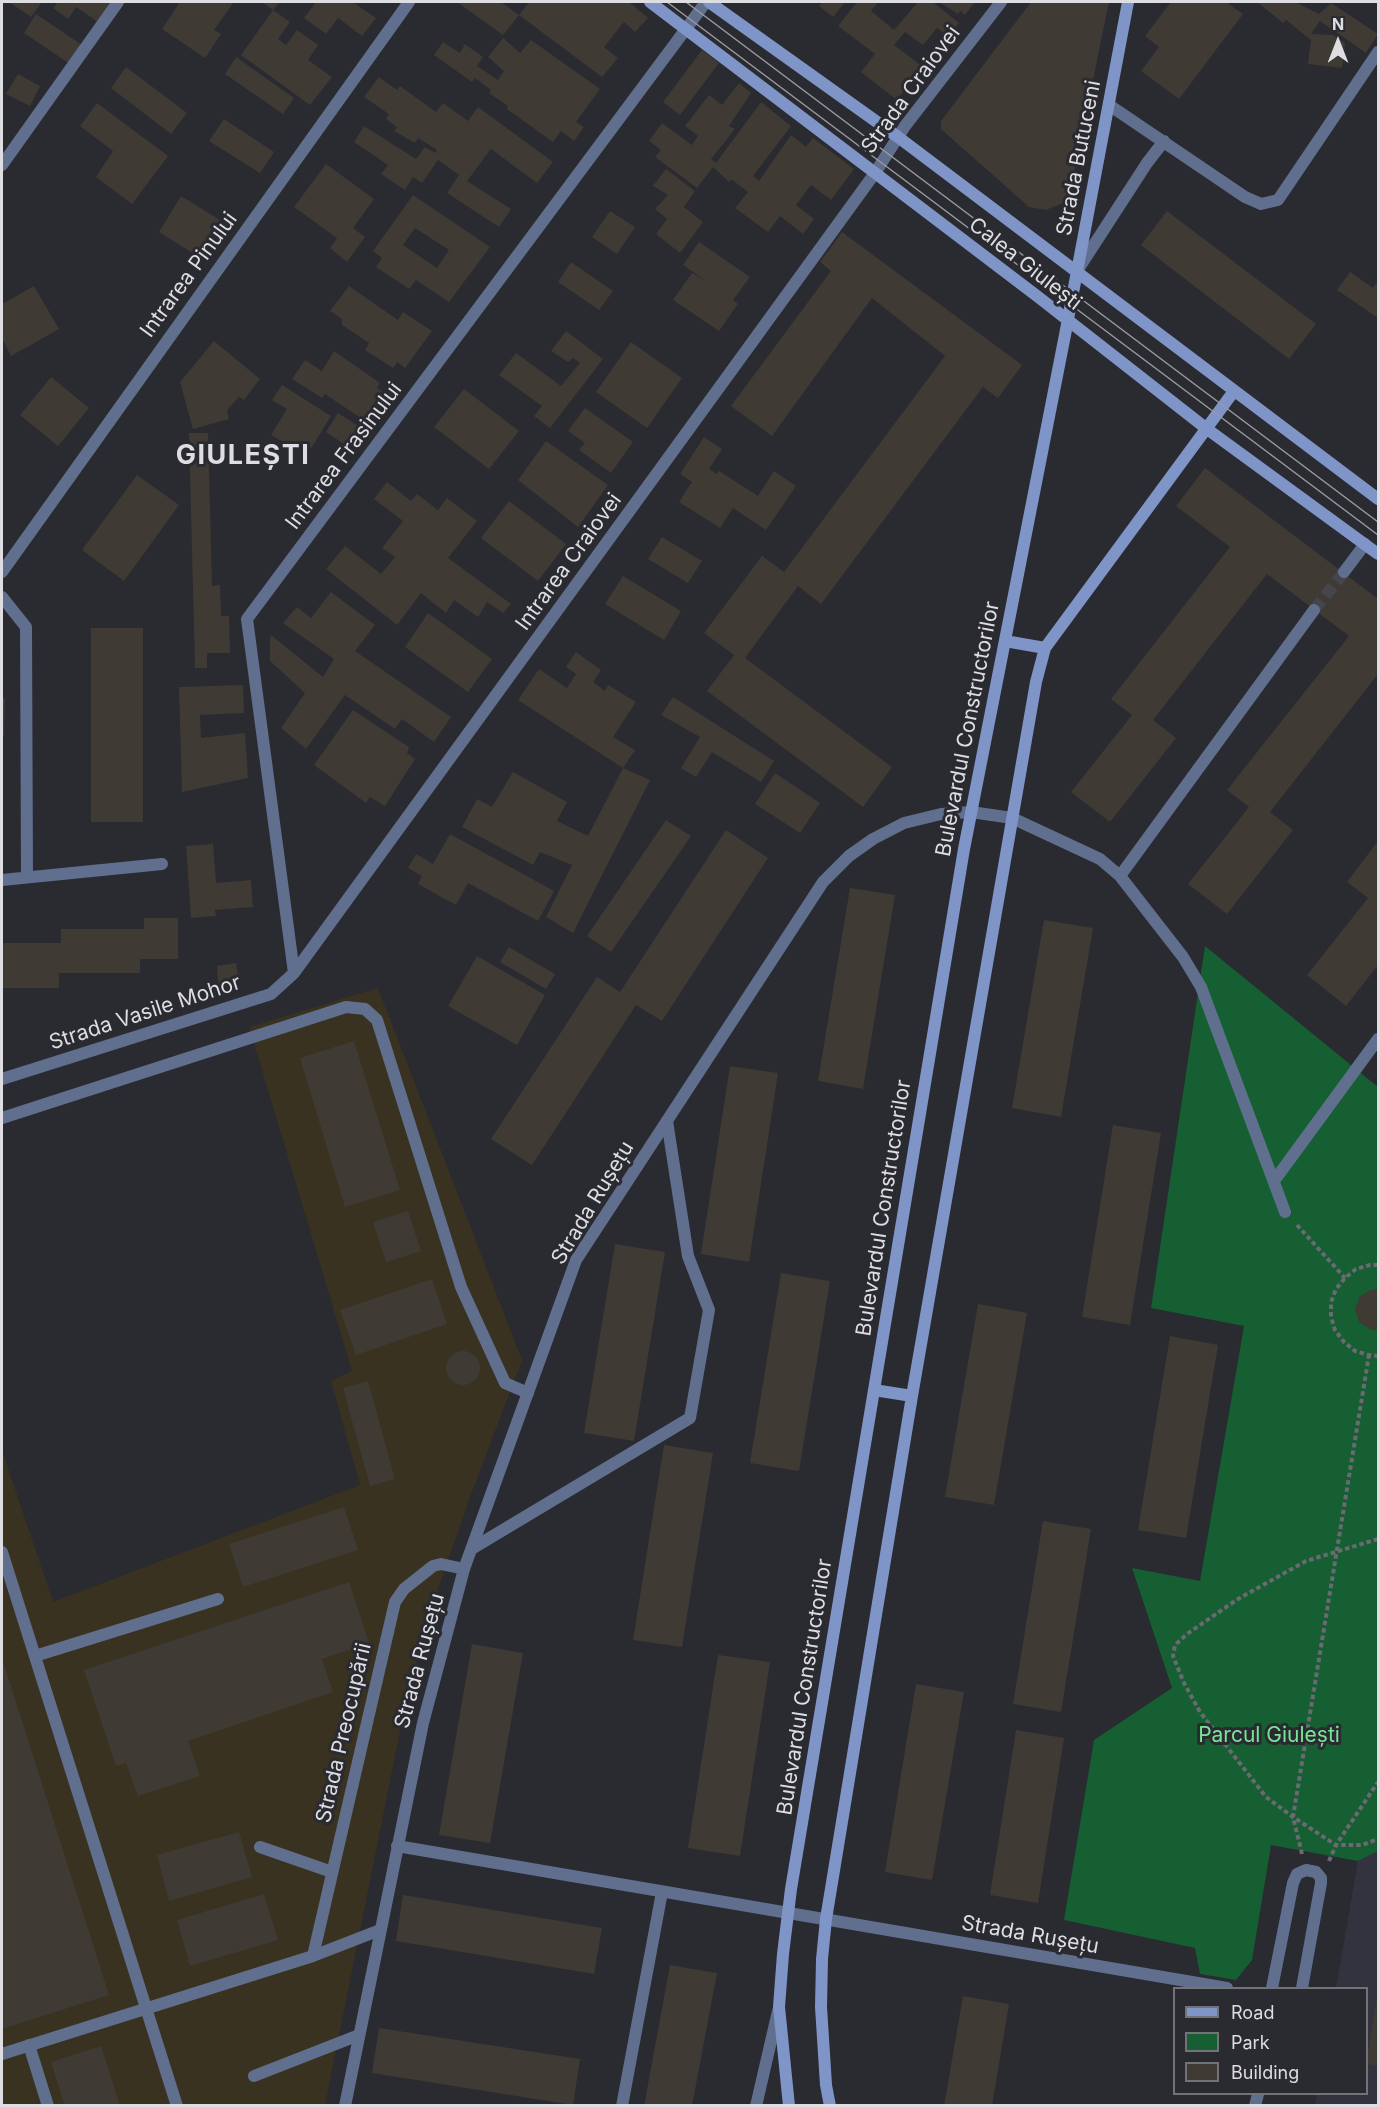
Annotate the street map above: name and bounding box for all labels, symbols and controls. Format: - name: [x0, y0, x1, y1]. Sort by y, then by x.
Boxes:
- north arrow: [1308, 12, 1368, 72]
- text: N: [1332, 14, 1344, 34]
- street label: Strada Craiovei: [856, 21, 966, 159]
- street label: Strada Butuceni: [1052, 78, 1106, 238]
- street label: Intrarea Pinului: [135, 208, 243, 342]
- street label: Calea Giulești: [964, 212, 1086, 316]
- street label: Intrarea Frasinului: [281, 378, 407, 534]
- district label: GIULEȘTI: [176, 440, 310, 472]
- street label: Intrarea Craiovei: [511, 489, 627, 635]
- street label: Bulevardul Constructorilor: [931, 599, 1005, 859]
- street label: Strada Vasile Mohor: [46, 970, 244, 1056]
- street label: Bulevardul Constructorilor: [851, 1078, 917, 1338]
- street label: Strada Rușețu: [546, 1137, 640, 1269]
- street label: Bulevardul Constructorilor: [772, 1557, 838, 1817]
- street label: Strada Rușețu: [390, 1591, 450, 1731]
- street label: Strada Preocupării: [311, 1640, 377, 1826]
- park label: Parcul Giulești: [1198, 1723, 1340, 1749]
- street label: Strada Rușețu: [959, 1911, 1101, 1959]
- legend: [1173, 1987, 1368, 2095]
- text: Road: [1231, 2002, 1274, 2023]
- text: Park: [1231, 2032, 1270, 2053]
- text: Building: [1231, 2062, 1299, 2083]

